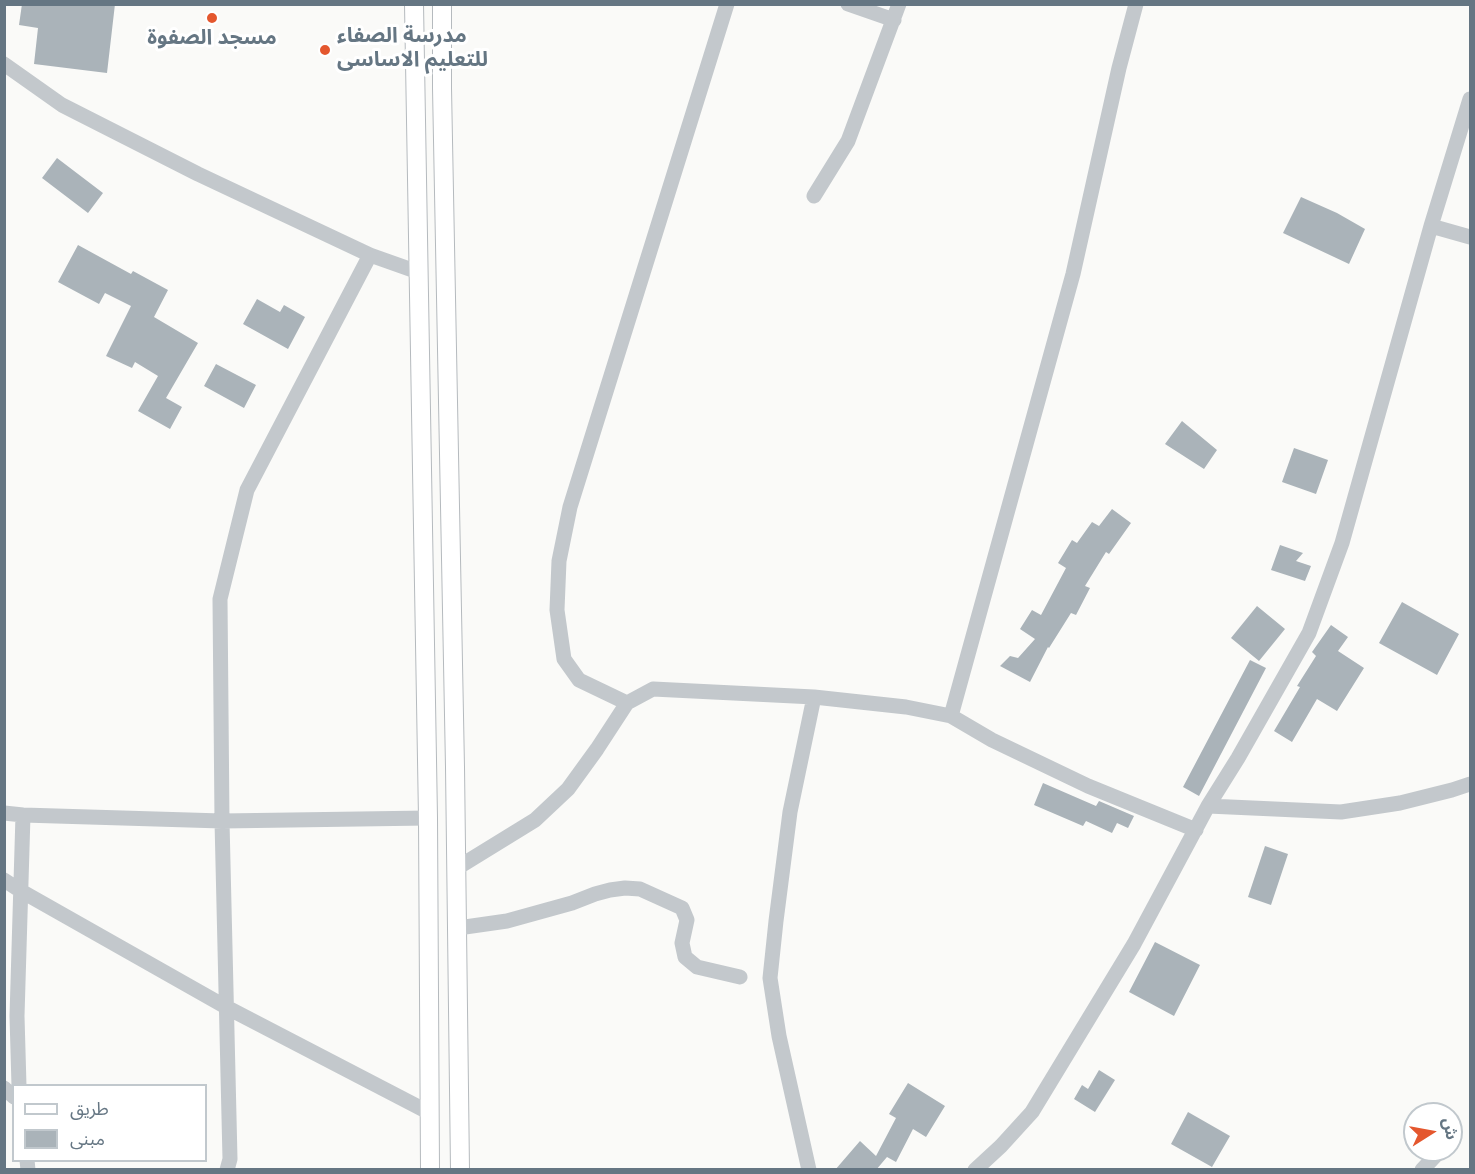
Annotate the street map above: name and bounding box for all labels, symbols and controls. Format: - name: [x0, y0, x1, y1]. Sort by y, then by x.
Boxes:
- marker: مسجد الصفوة: [205, 11, 219, 25]
- place label: مدرسة الصفاء للتعليم الاساسى: [337, 25, 488, 75]
- place label: مسجد الصفوة: [147, 27, 277, 53]
- marker: مدرسة الصفاء للتعليم الاساسى: [318, 43, 332, 57]
- legend: [12, 1084, 207, 1162]
- text: طريق: [70, 1099, 109, 1122]
- north arrow: [1403, 1102, 1463, 1162]
- text: ش: [1437, 1116, 1461, 1142]
- text: مبنى: [70, 1129, 105, 1152]

